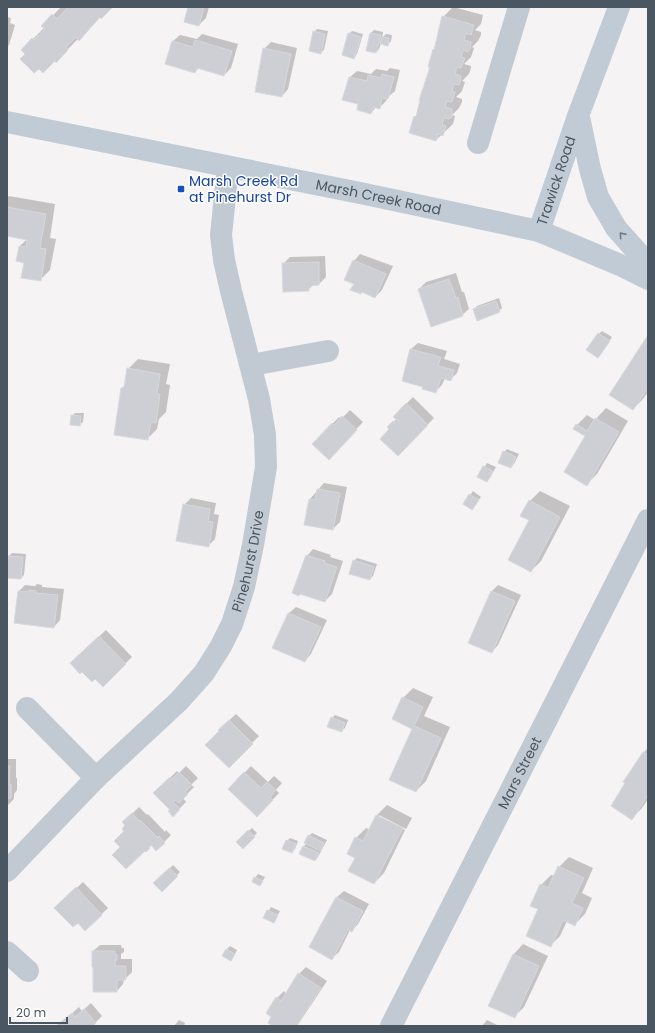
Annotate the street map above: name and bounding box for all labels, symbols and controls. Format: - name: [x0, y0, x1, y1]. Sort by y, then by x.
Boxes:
- street label: Trawick Road: [532, 134, 580, 228]
- place label: Marsh Creek Rd at Pinehurst Dr: [189, 171, 298, 207]
- street label: Marsh Creek Road: [314, 174, 443, 220]
- marker: Marsh Creek Rd at Pinehurst Dr: [176, 184, 186, 194]
- one-way arrow: [619, 232, 626, 240]
- street label: Pinehurst Drive: [227, 509, 269, 615]
- street label: Mars Street: [493, 733, 546, 812]
- scale bar: [10, 999, 67, 1025]
- text: 20 m: [16, 1004, 46, 1021]

